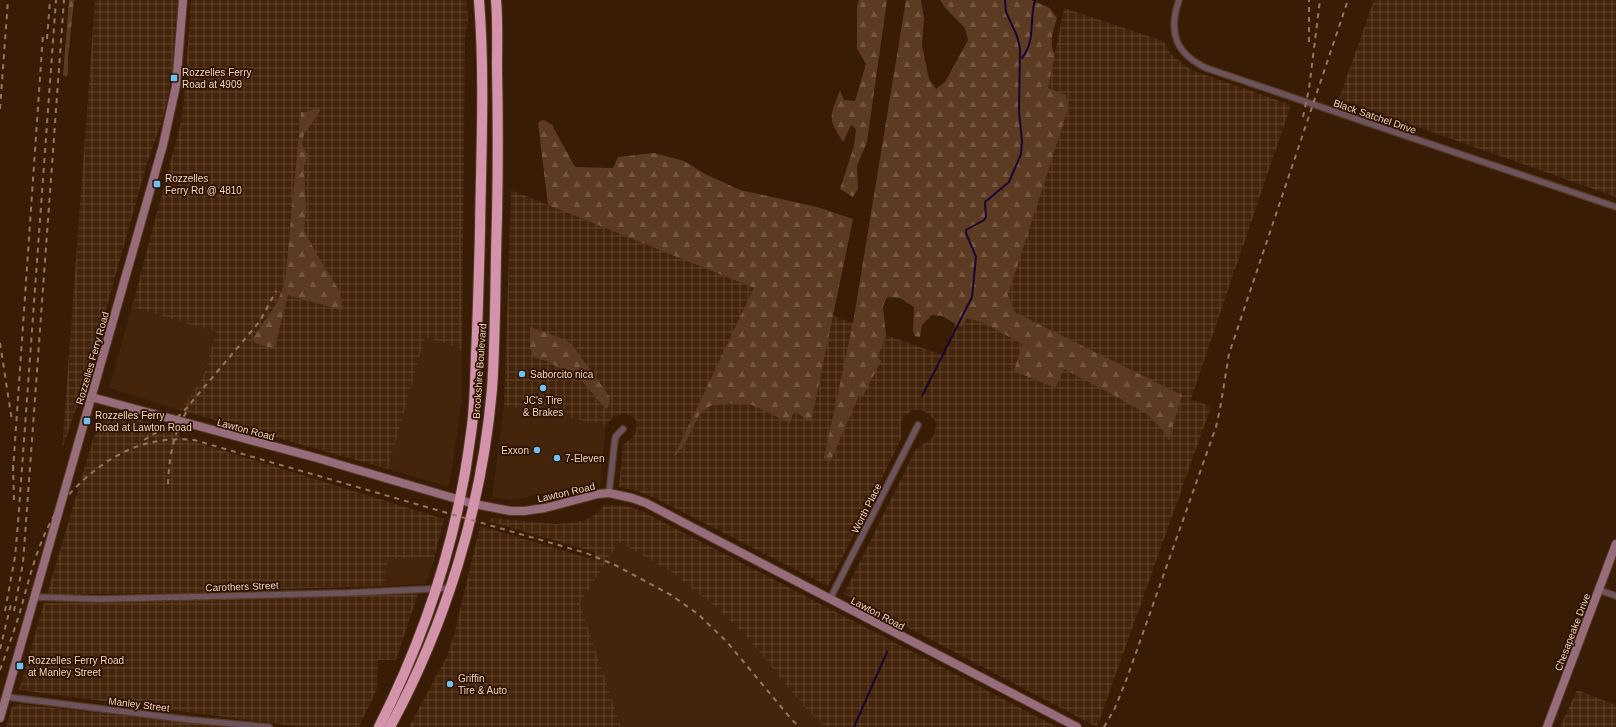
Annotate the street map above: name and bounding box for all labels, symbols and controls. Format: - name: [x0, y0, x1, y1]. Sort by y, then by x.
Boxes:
- place label: Rozzelles Ferry Road at 4909: [182, 67, 251, 90]
- marker: Rozzelles Ferry Road at 4909: [169, 73, 179, 83]
- street label: Black Satchel Drive: [1332, 97, 1418, 136]
- place label: Rozzelles Ferry Rd @ 4810: [165, 173, 242, 196]
- marker: Rozzelles Ferry Rd @ 4810: [152, 179, 162, 189]
- street label: Rozzelles Ferry Road: [74, 310, 111, 406]
- street label: Brookshire Boulevard: [471, 323, 488, 419]
- marker: Saborcito nica: [517, 369, 527, 379]
- place label: Saborcito nica: [530, 369, 594, 380]
- marker: JC's Tire & Brakes: [538, 383, 548, 393]
- place label: JC's Tire & Brakes: [523, 395, 563, 418]
- place label: Rozzelles Ferry Road at Lawton Road: [95, 410, 192, 433]
- marker: Rozzelles Ferry Road at Lawton Road: [82, 416, 92, 426]
- street label: Lawton Road: [216, 417, 276, 442]
- place label: Exxon: [501, 445, 529, 456]
- marker: Exxon: [532, 445, 542, 455]
- marker: 7-Eleven: [552, 453, 562, 463]
- place label: 7-Eleven: [565, 453, 604, 464]
- street label: Lawton Road: [536, 480, 596, 504]
- street label: Worth Place: [849, 481, 884, 535]
- street label: Carothers Street: [205, 580, 279, 593]
- street label: Chesapeake Drive: [1553, 591, 1592, 673]
- street label: Lawton Road: [849, 595, 906, 632]
- place label: Rozzelles Ferry Road at Manley Street: [28, 655, 124, 678]
- marker: Rozzelles Ferry Road at Manley Street: [15, 661, 25, 671]
- place label: Griffin Tire & Auto: [458, 673, 508, 696]
- marker: Griffin Tire & Auto: [445, 679, 455, 689]
- street label: Manley Street: [108, 695, 170, 714]

